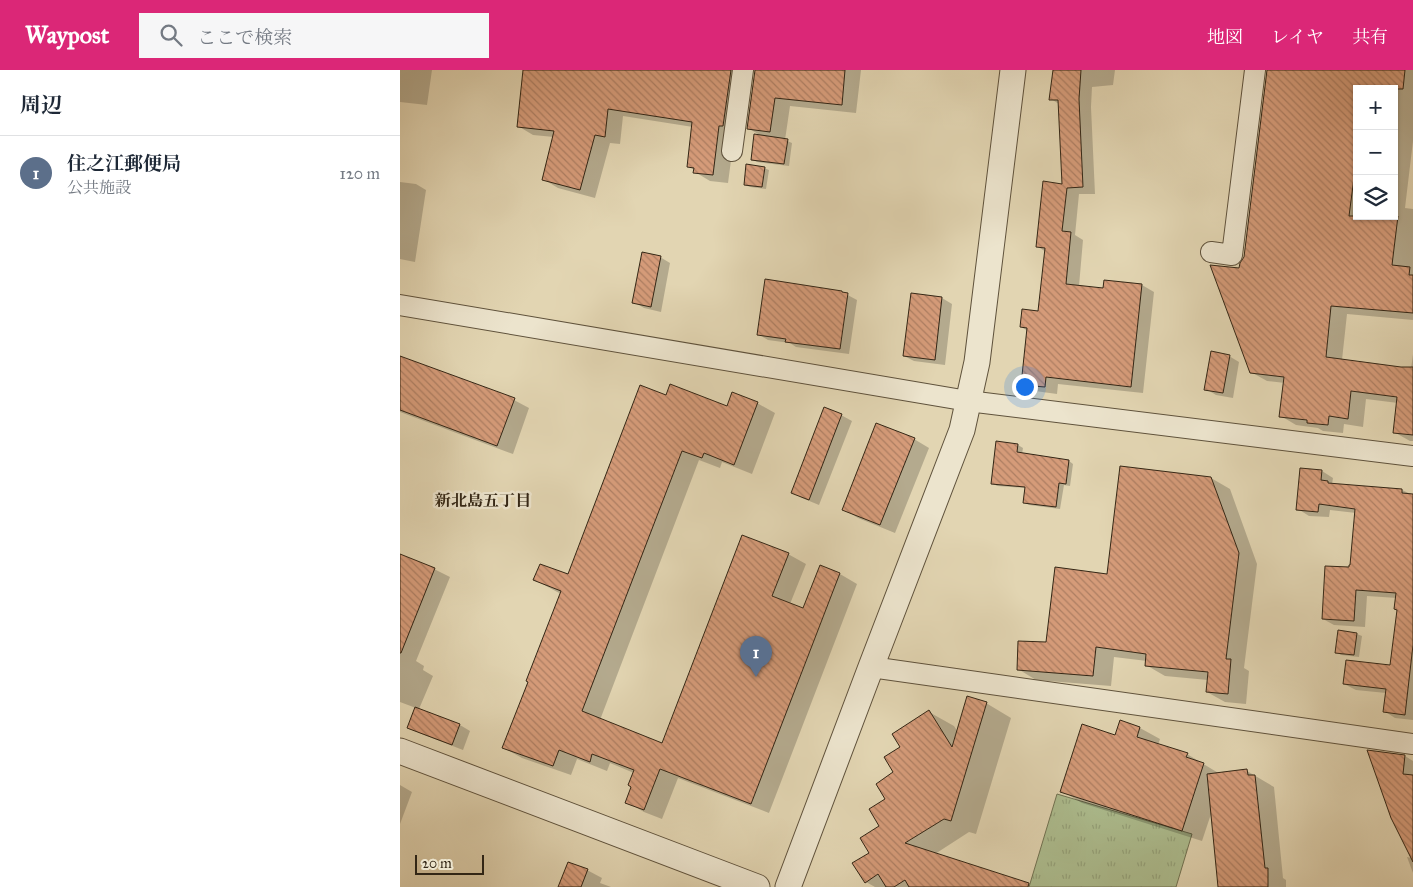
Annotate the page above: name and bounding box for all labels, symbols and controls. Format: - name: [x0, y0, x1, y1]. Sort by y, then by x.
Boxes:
- search box: [139, 13, 489, 58]
- text: Waypost: [25, 20, 109, 50]
- icon: search: [157, 21, 185, 49]
- text: ここで検索: [197, 26, 292, 49]
- text: 地図: [1207, 26, 1243, 48]
- text: レイヤ: [1271, 26, 1324, 48]
- text: 共有: [1352, 26, 1388, 48]
- map controls: [1353, 85, 1398, 220]
- button: +: [1353, 85, 1398, 130]
- text: 周辺: [20, 92, 62, 118]
- button: −: [1353, 130, 1398, 175]
- text: 住之江郵便局: [67, 152, 181, 175]
- text: 1: [33, 164, 39, 183]
- text: 120 m: [340, 164, 380, 183]
- button: layers: [1353, 175, 1398, 220]
- text: 公共施設: [67, 178, 131, 197]
- your location: [1012, 374, 1038, 400]
- district label: 新北島五丁目: [434, 491, 531, 510]
- pin: 1: [740, 636, 772, 677]
- scale bar: [415, 852, 484, 875]
- text: 20 m: [422, 855, 452, 872]

